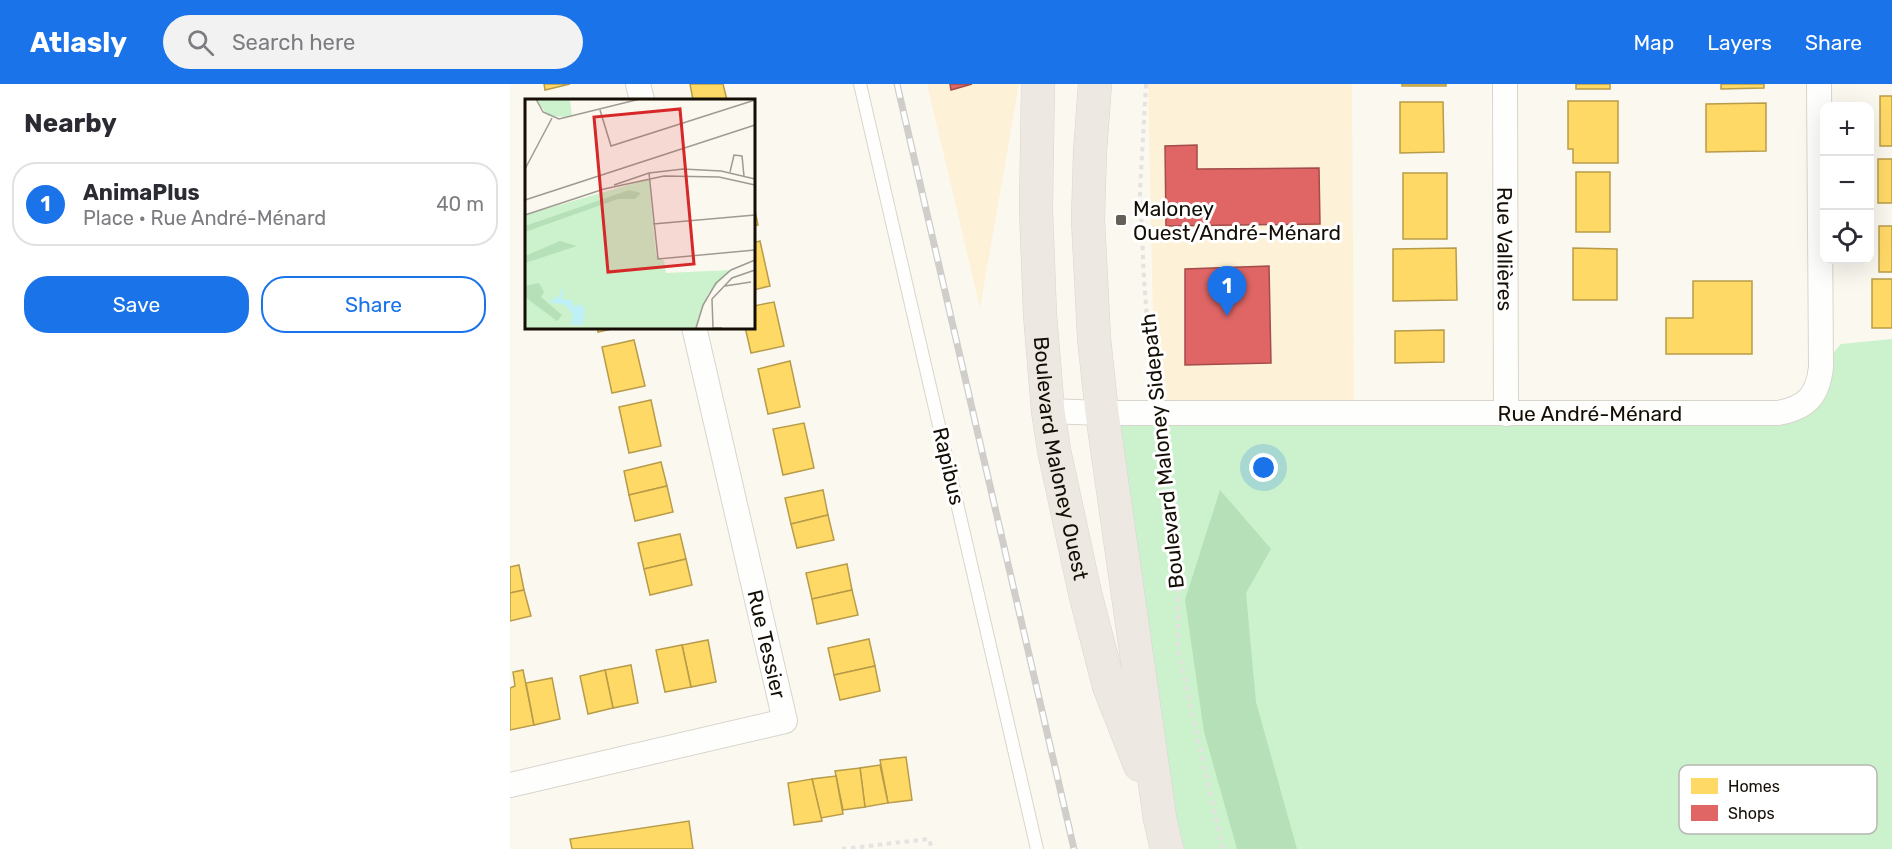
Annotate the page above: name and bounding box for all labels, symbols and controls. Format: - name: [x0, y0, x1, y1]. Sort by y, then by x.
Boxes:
- search box: [163, 15, 583, 69]
- text: Atlasly: [30, 26, 127, 59]
- icon: search: [184, 26, 217, 59]
- text: Search here: [232, 29, 355, 56]
- text: Map: [1633, 30, 1674, 55]
- text: Layers: [1707, 30, 1772, 55]
- text: Share: [1805, 30, 1862, 55]
- inset map: [525, 99, 754, 328]
- map controls: [1820, 102, 1874, 264]
- button: +: [1820, 102, 1874, 156]
- text: Nearby: [24, 108, 117, 139]
- button: −: [1820, 156, 1874, 210]
- text: AnimaPlus: [83, 179, 200, 206]
- street label: Rue Vallières: [1493, 187, 1518, 311]
- text: 1: [41, 192, 50, 216]
- text: 40 m: [436, 192, 484, 216]
- place label: Maloney Ouest/André-Ménard: [1133, 196, 1341, 245]
- text: Place · Rue André-Ménard: [83, 206, 326, 230]
- button: locate: [1820, 210, 1874, 264]
- marker: Maloney Ouest/André-Ménard: [1114, 213, 1128, 227]
- pin: 1: [1208, 266, 1246, 316]
- button: Save: [24, 276, 249, 333]
- button: Share: [261, 276, 486, 333]
- street label: Boulevard Maloney Sidepath: [1135, 312, 1189, 590]
- street label: Boulevard Maloney Ouest: [1029, 335, 1094, 582]
- street label: Rue André-Ménard: [1498, 401, 1682, 426]
- street label: Rapibus: [928, 425, 970, 507]
- your location: [1249, 453, 1278, 482]
- street label: Rue Tessier: [742, 587, 792, 701]
- legend: [1679, 765, 1877, 834]
- text: Homes: [1728, 777, 1780, 796]
- text: Shops: [1728, 804, 1775, 823]

